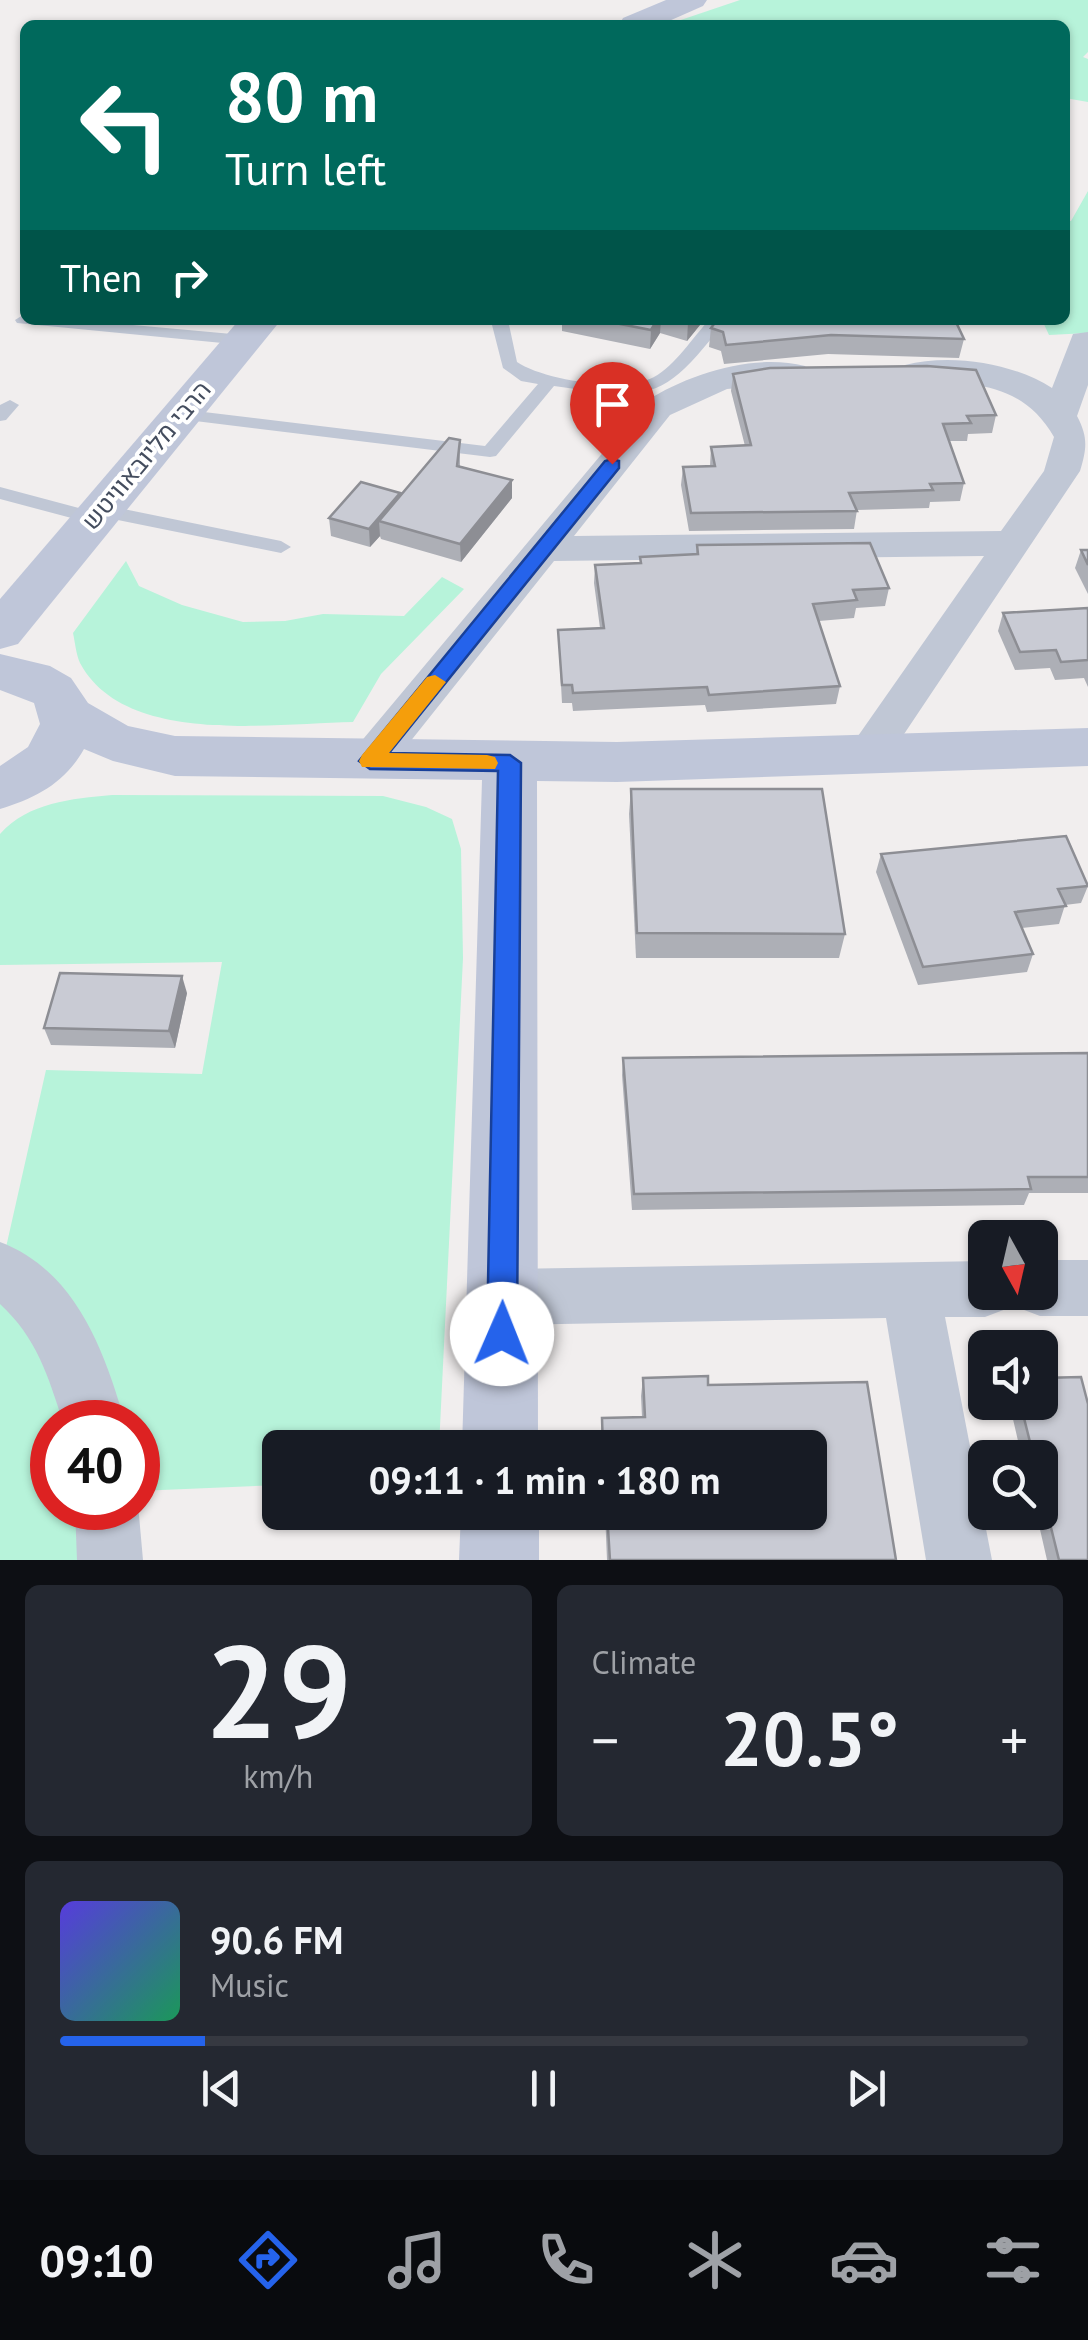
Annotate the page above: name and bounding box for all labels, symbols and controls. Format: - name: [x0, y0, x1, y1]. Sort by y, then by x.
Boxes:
- text: 80 m: [225, 51, 378, 141]
- icon: left: [60, 60, 190, 190]
- text: Turn left: [225, 139, 386, 197]
- icon: right: [162, 250, 217, 305]
- text: Then: [60, 253, 142, 302]
- pin: [570, 362, 655, 465]
- street label: הרבי מליובאוויטש: [74, 374, 218, 536]
- icon: arrive: [585, 377, 640, 432]
- north arrow: [968, 1220, 1058, 1310]
- map controls: [968, 1220, 1058, 1530]
- position arrow: [450, 1282, 554, 1386]
- button: sound: [968, 1330, 1058, 1420]
- speed limit sign: 40: [30, 1400, 160, 1530]
- button: search: [968, 1440, 1058, 1530]
- text: 09:11 · 1 min · 180 m: [369, 1455, 720, 1504]
- text: 29: [205, 1606, 352, 1774]
- text: Climate: [592, 1641, 696, 1683]
- text: 20.5°: [720, 1690, 899, 1787]
- text: −: [592, 1704, 619, 1775]
- text: +: [1000, 1704, 1028, 1775]
- text: km/h: [243, 1755, 313, 1797]
- text: 90.6 FM: [210, 1915, 343, 1964]
- text: Music: [210, 1964, 289, 2006]
- icon: previous: [194, 2061, 249, 2116]
- icon: pause: [516, 2061, 571, 2116]
- icon: next: [839, 2061, 894, 2116]
- icon: directions: [233, 2225, 303, 2295]
- icon: music: [382, 2225, 452, 2295]
- icon: phone: [531, 2225, 601, 2295]
- icon: climate: [680, 2225, 750, 2295]
- icon: car: [829, 2225, 899, 2295]
- icon: filters: [978, 2225, 1048, 2295]
- text: 09:10: [40, 2231, 154, 2289]

